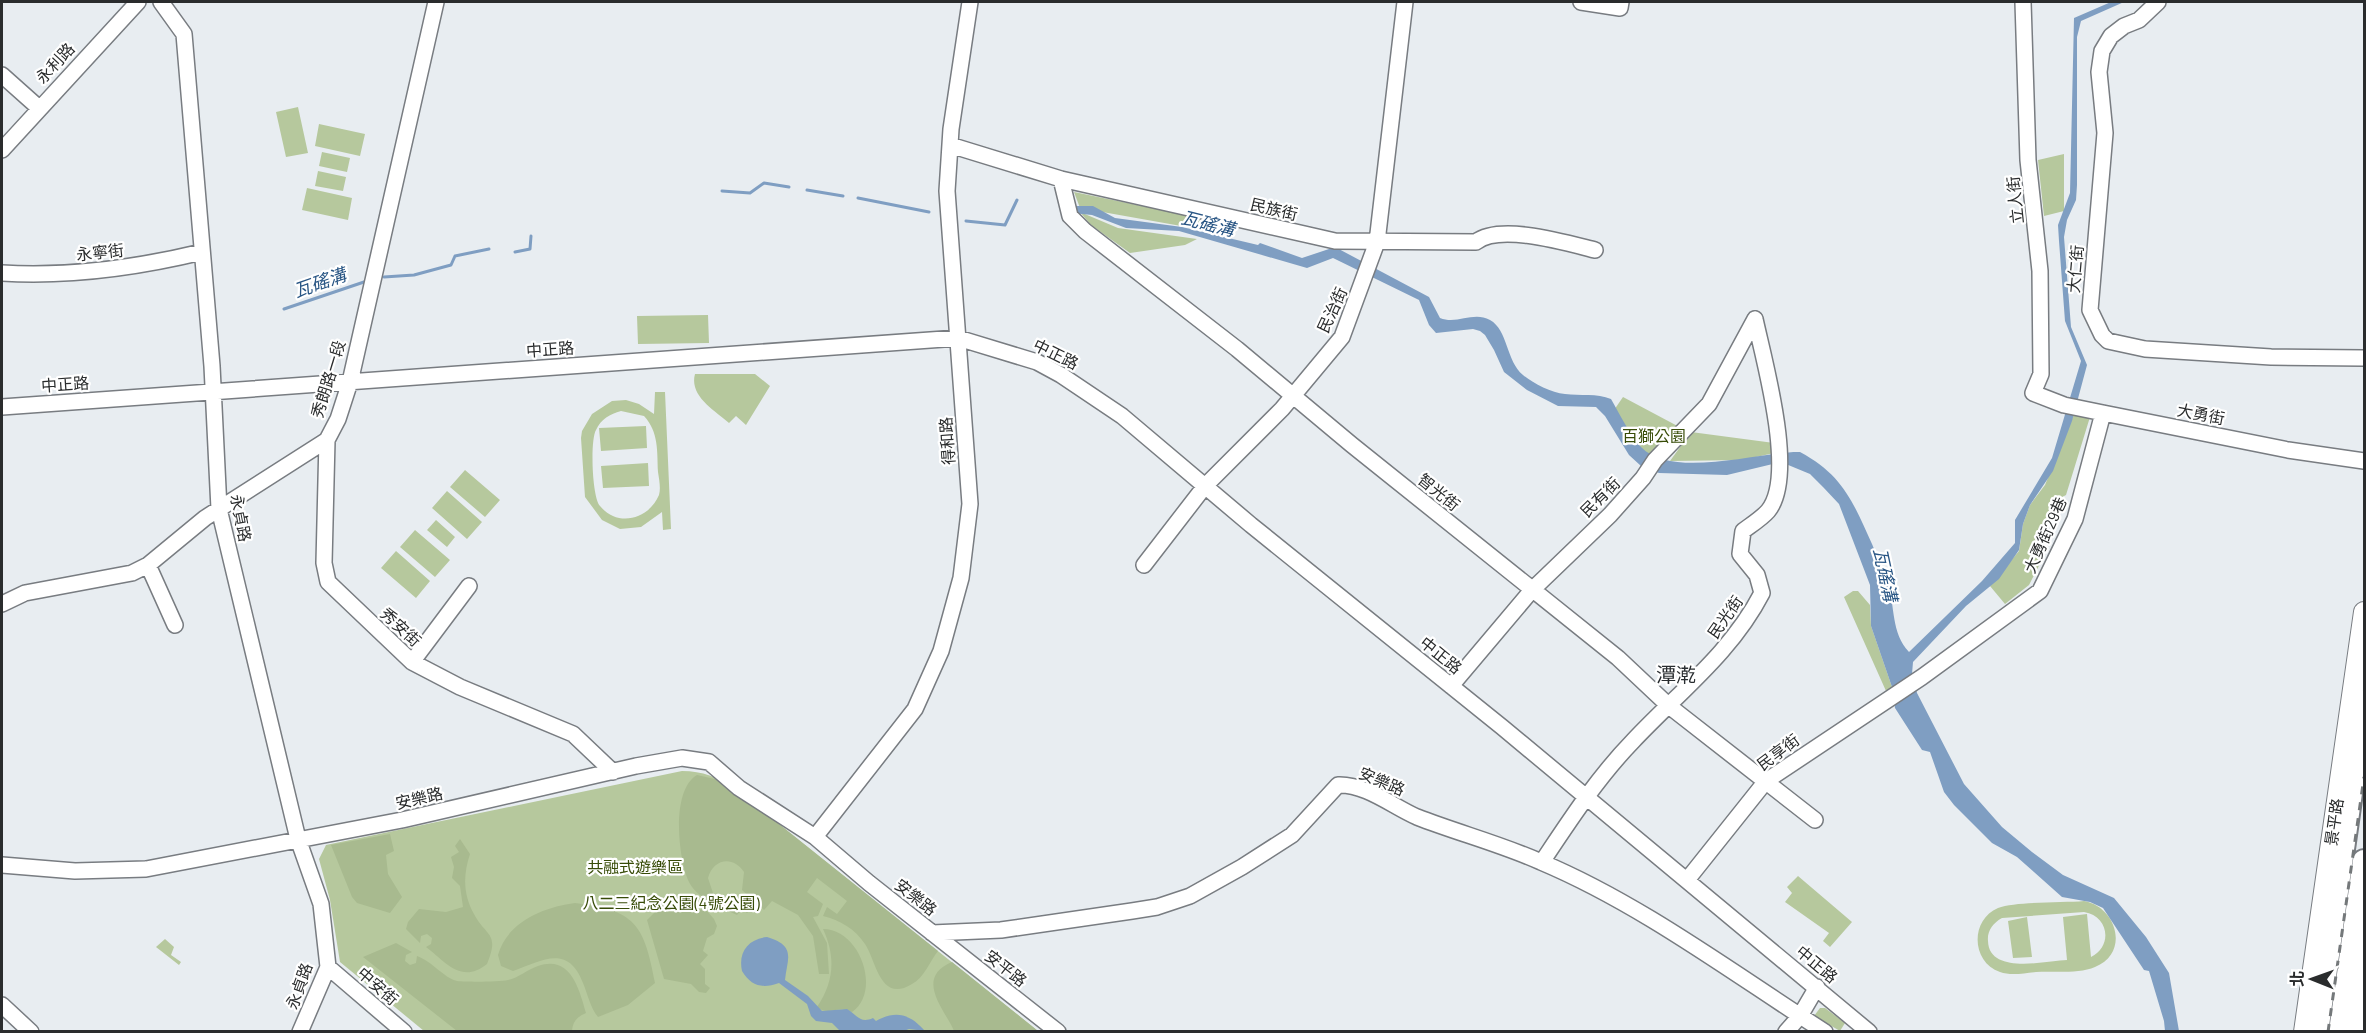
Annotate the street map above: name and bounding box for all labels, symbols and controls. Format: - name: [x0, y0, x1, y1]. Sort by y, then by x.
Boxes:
- street label: 永利路: [31, 39, 78, 87]
- street label: 立人街: [2003, 175, 2026, 225]
- street label: 民族街: [1249, 194, 1300, 223]
- water label: 瓦磘溝: [1179, 206, 1240, 241]
- street label: 永寧街: [75, 240, 125, 263]
- street label: 大仁街: [2063, 244, 2086, 294]
- water label: 瓦磘溝: [291, 262, 352, 301]
- street label: 民治街: [1313, 284, 1350, 336]
- street label: 中正路: [1030, 334, 1082, 373]
- street label: 中正路: [525, 337, 575, 360]
- street label: 秀朗路一段: [307, 338, 348, 420]
- street label: 中正路: [40, 372, 90, 395]
- street label: 大勇街: [2176, 400, 2226, 427]
- street label: 得和路: [935, 416, 958, 466]
- park label: 百獅公園: [1622, 426, 1686, 445]
- street label: 智光街: [1415, 469, 1464, 514]
- street label: 民有街: [1576, 473, 1623, 520]
- street label: 永貞路: [228, 493, 255, 543]
- street label: 大勇街29巷: [2019, 494, 2070, 576]
- water label: 瓦磘溝: [1870, 546, 1903, 606]
- street label: 民光街: [1703, 592, 1746, 642]
- street label: 秀安街: [377, 603, 425, 650]
- street label: 中正路: [1417, 632, 1466, 677]
- district label: 潭漧: [1656, 662, 1696, 686]
- street label: 民享街: [1753, 730, 1803, 774]
- street label: 安樂路: [1356, 762, 1408, 799]
- street label: 安樂路: [393, 783, 444, 812]
- street label: 景平路: [2321, 797, 2346, 847]
- park label: 共融式遊樂區: [587, 857, 683, 876]
- street label: 安樂路: [892, 874, 941, 919]
- park label: 八二三紀念公園(4號公園): [582, 893, 760, 912]
- street label: 中正路: [1793, 941, 1842, 986]
- street label: 安平路: [982, 945, 1031, 990]
- north arrow: [2282, 949, 2342, 1009]
- street label: 永貞路: [281, 960, 316, 1012]
- street label: 中安街: [354, 963, 403, 1009]
- text: 北: [2287, 971, 2306, 987]

